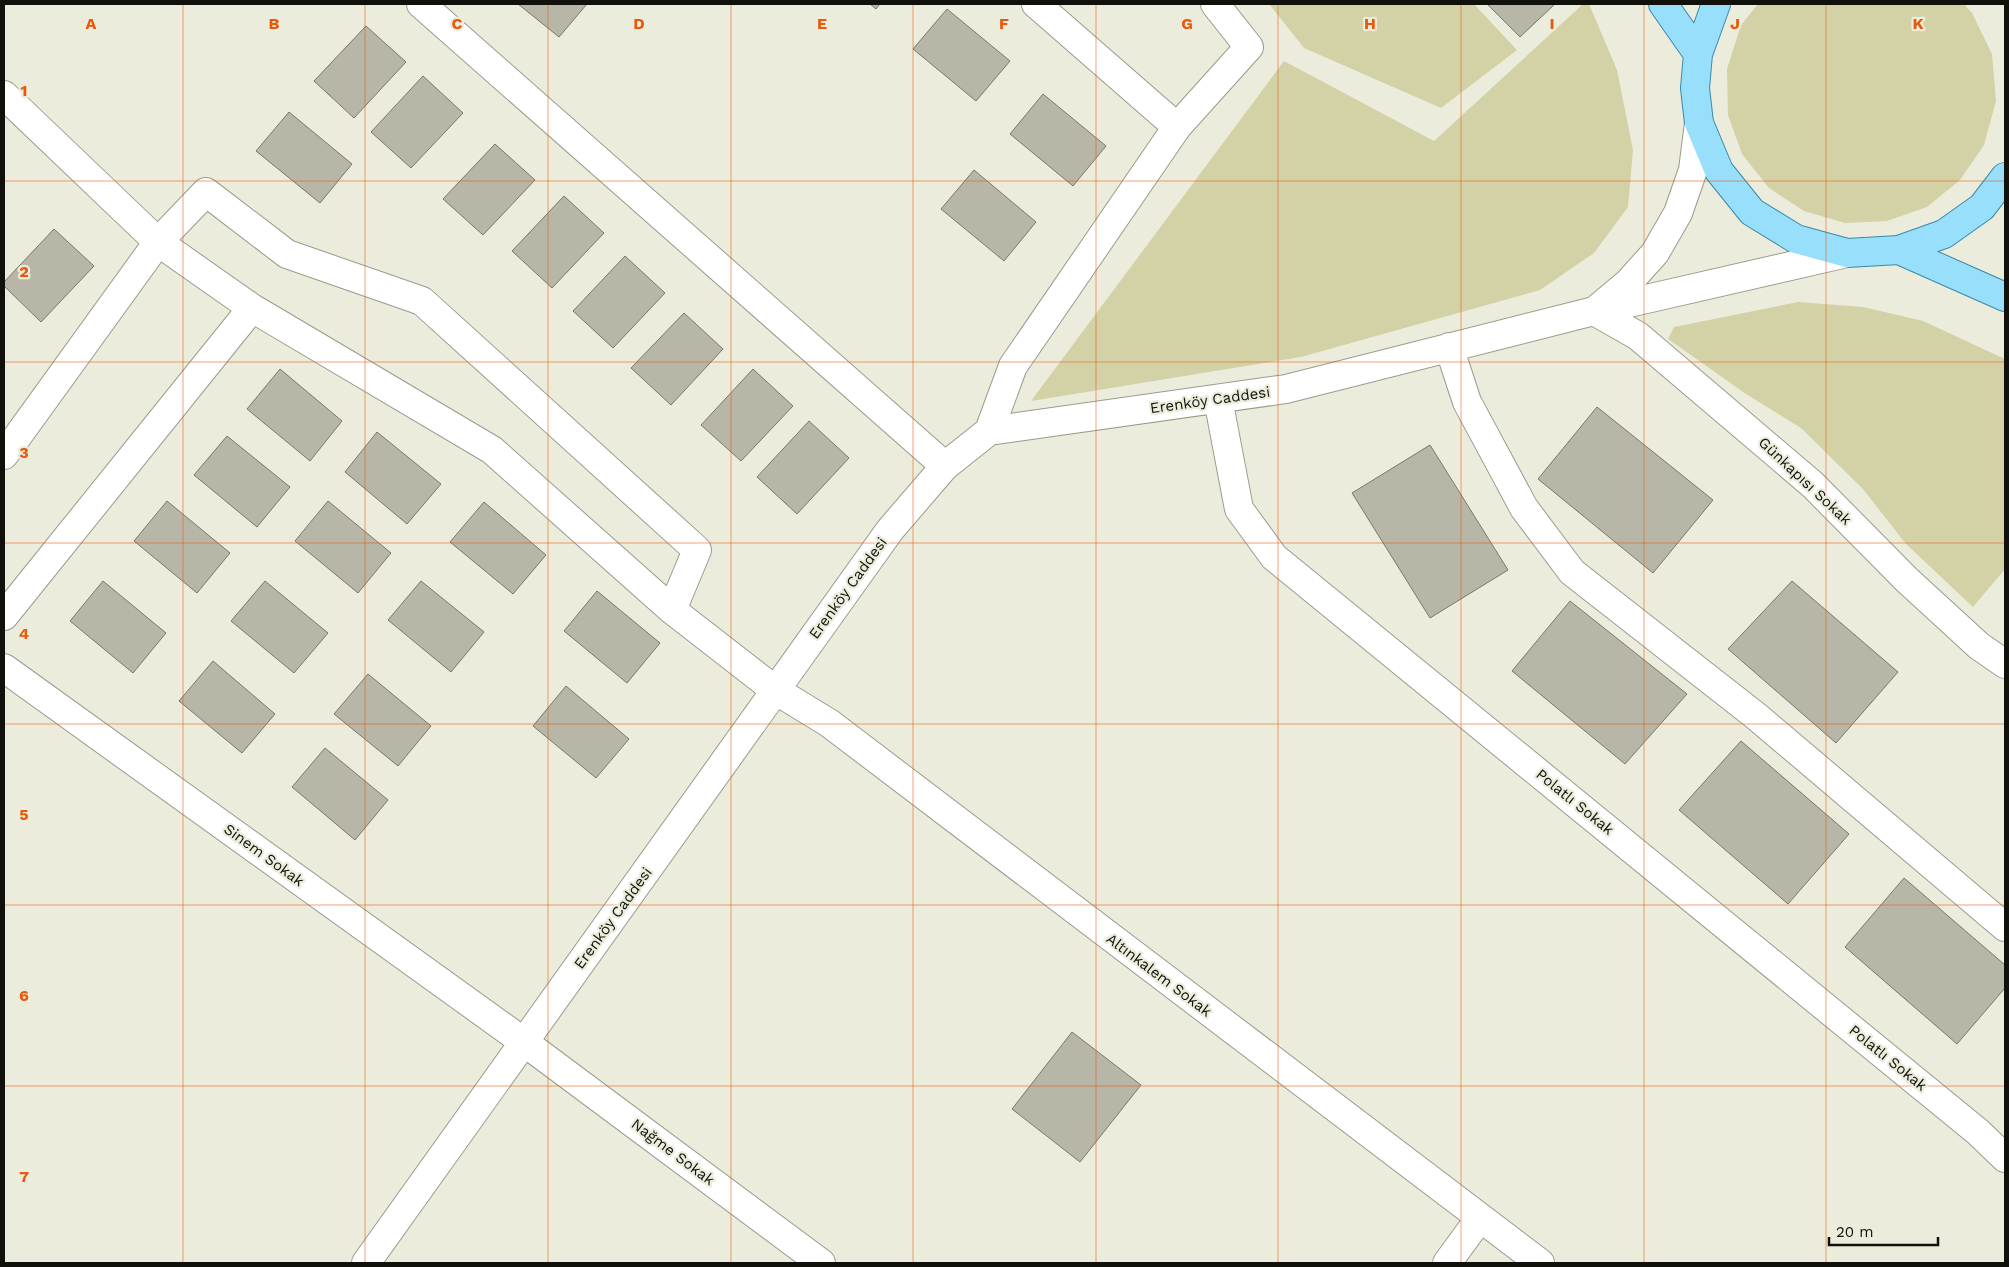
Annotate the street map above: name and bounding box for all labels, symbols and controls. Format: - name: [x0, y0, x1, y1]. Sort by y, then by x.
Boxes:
- text: A: [86, 14, 97, 33]
- text: B: [269, 14, 280, 33]
- text: C: [452, 14, 463, 33]
- text: D: [633, 14, 645, 33]
- text: E: [817, 14, 827, 33]
- text: F: [999, 14, 1009, 33]
- text: G: [1181, 14, 1193, 33]
- text: H: [1364, 14, 1376, 33]
- text: I: [1549, 14, 1555, 33]
- text: J: [1730, 14, 1740, 33]
- text: K: [1912, 14, 1924, 33]
- text: 1: [21, 81, 27, 100]
- text: 2: [19, 262, 29, 281]
- street label: Erenköy Caddesi: [1149, 383, 1271, 417]
- street label: Günkapısı Sokak: [1755, 433, 1856, 529]
- text: 3: [19, 443, 29, 462]
- street label: Erenköy Caddesi: [805, 534, 891, 642]
- text: 4: [19, 624, 29, 643]
- street label: Polatlı Sokak: [1533, 765, 1618, 839]
- text: 5: [19, 805, 29, 824]
- street label: Sinem Sokak: [220, 820, 308, 890]
- street label: Erenköy Caddesi: [570, 864, 656, 972]
- street label: Altınkalem Sokak: [1103, 930, 1216, 1021]
- text: 6: [19, 986, 29, 1005]
- street label: Polatlı Sokak: [1846, 1021, 1931, 1095]
- street label: Nağme Sokak: [628, 1115, 719, 1189]
- text: 7: [19, 1167, 29, 1186]
- scale bar: [1829, 1214, 1938, 1246]
- text: 20 m: [1836, 1223, 1874, 1241]

